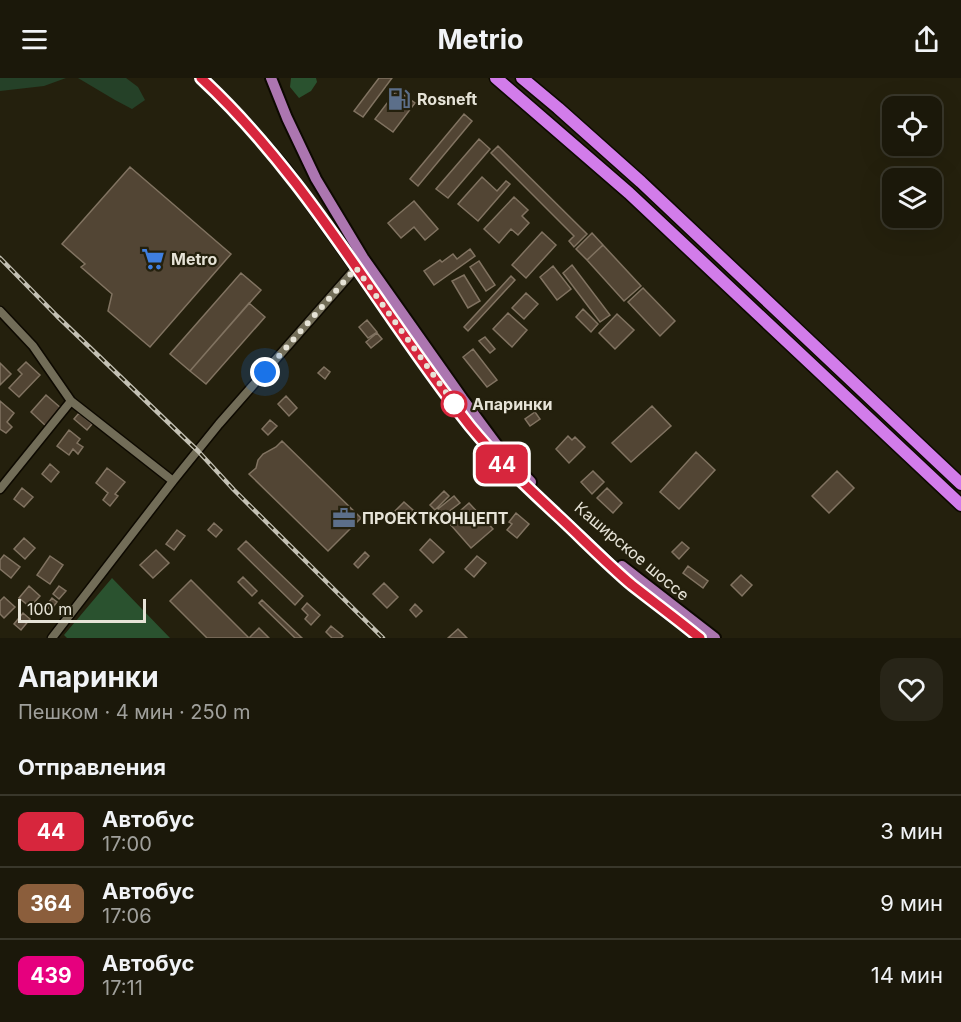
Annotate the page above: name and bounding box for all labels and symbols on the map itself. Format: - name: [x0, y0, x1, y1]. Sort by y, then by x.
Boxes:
- fuel station icon: Rosneft: [386, 86, 412, 112]
- place label: Rosneft: [417, 89, 477, 109]
- supermarket icon: Metro: [140, 246, 166, 272]
- place label: Metro: [171, 249, 217, 269]
- your location: [250, 357, 280, 387]
- marker: Апаринки: [441, 391, 467, 417]
- place label: Апаринки: [472, 394, 552, 414]
- line badge: 44: [475, 444, 529, 484]
- street label: Каширское шоссе: [571, 497, 693, 605]
- office icon: ПРОЕКТКОНЦЕПТ: [331, 505, 357, 531]
- place label: ПРОЕКТКОНЦЕПТ: [362, 508, 509, 528]
- scale bar: [18, 596, 146, 624]

